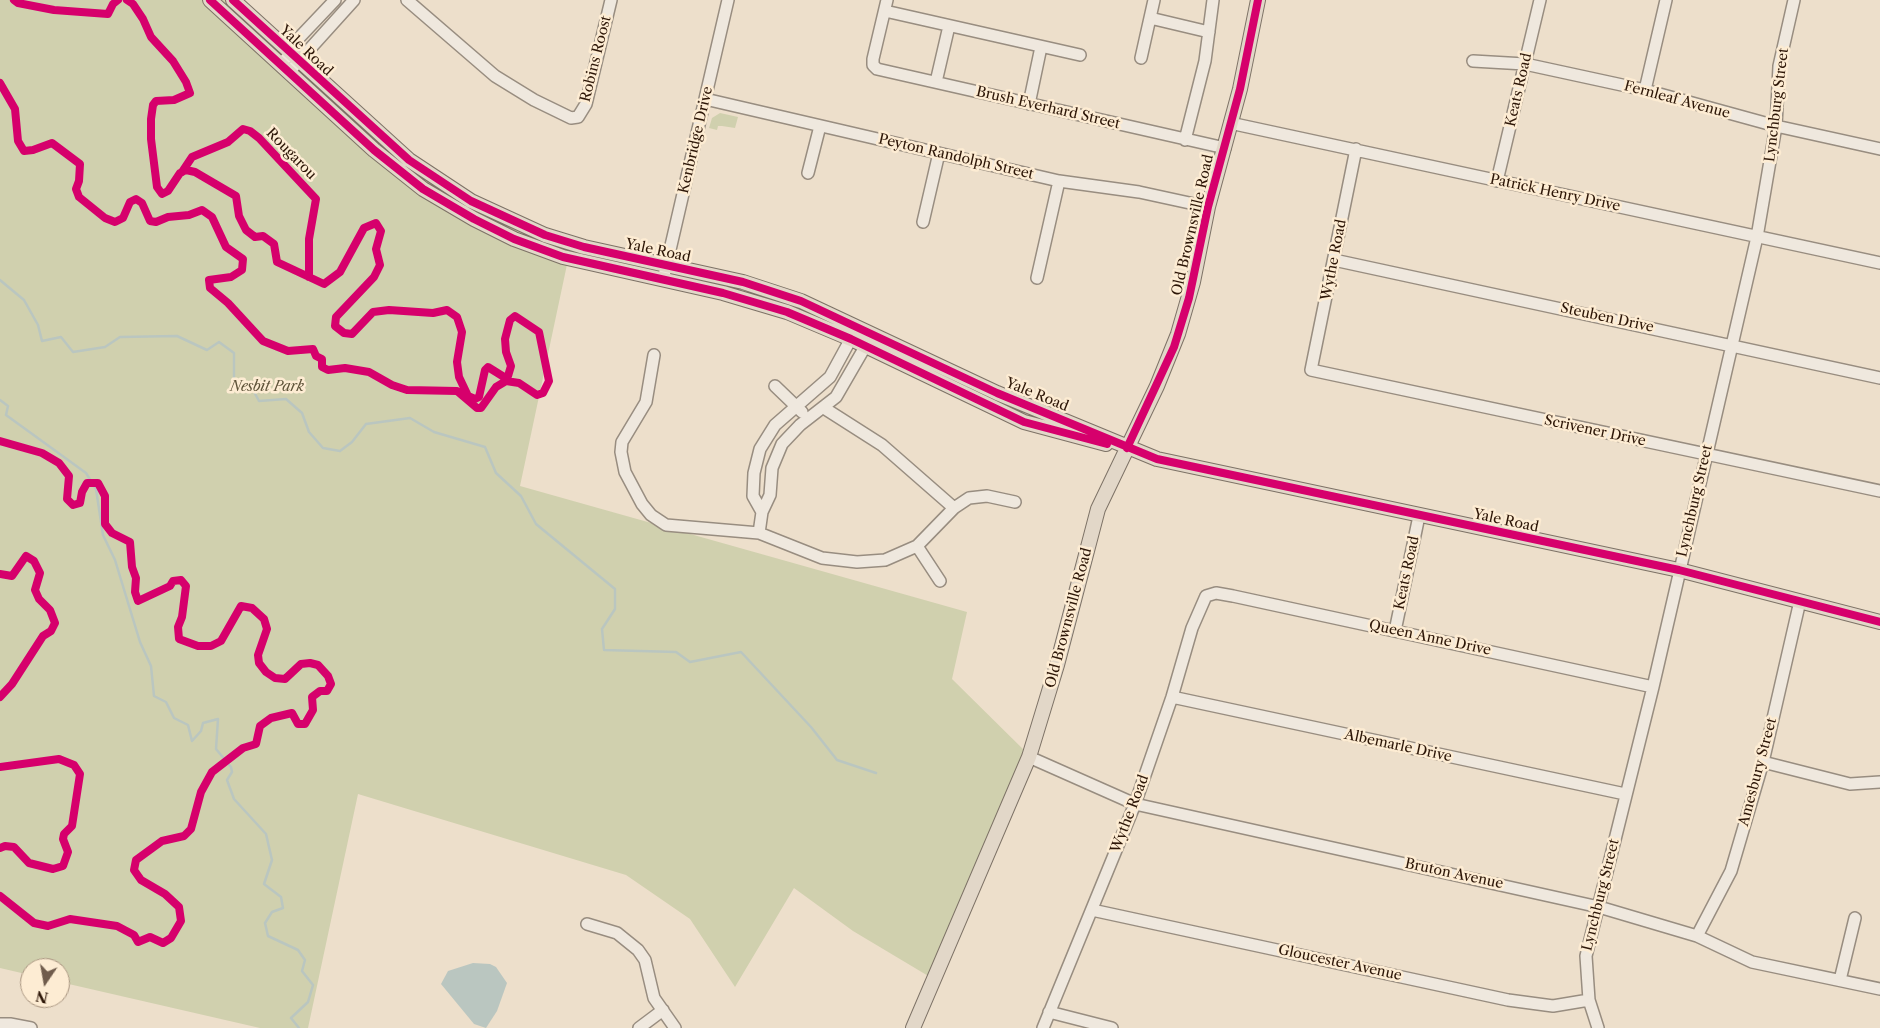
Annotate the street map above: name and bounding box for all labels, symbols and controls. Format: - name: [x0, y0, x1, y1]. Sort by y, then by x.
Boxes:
- street label: Robins Roost: [577, 14, 615, 104]
- street label: Yale Road: [276, 22, 336, 80]
- street label: Lynchburg Street: [1762, 47, 1792, 163]
- street label: Keats Road: [1502, 51, 1536, 129]
- street label: Fernleaf Avenue: [1622, 78, 1732, 122]
- street label: Brush Everhard Street: [974, 83, 1122, 133]
- street label: Kenbridge Drive: [675, 85, 717, 195]
- street label: Rougarou: [262, 125, 320, 183]
- street label: Peyton Randolph Street: [877, 131, 1035, 183]
- street label: Old Brownsville Road: [1169, 153, 1217, 297]
- street label: Patrick Henry Drive: [1488, 171, 1622, 215]
- street label: Wythe Road: [1318, 218, 1350, 302]
- street label: Yale Road: [624, 236, 692, 266]
- street label: Steuben Drive: [1559, 300, 1655, 336]
- street label: Yale Road: [1003, 375, 1071, 415]
- park label: Nesbit Park: [230, 379, 304, 395]
- street label: Scrivener Drive: [1543, 412, 1647, 450]
- street label: Lynchburg Street: [1674, 443, 1716, 559]
- street label: Yale Road: [1472, 506, 1540, 536]
- street label: Keats Road: [1391, 534, 1423, 612]
- street label: Old Brownsville Road: [1042, 546, 1096, 690]
- street label: Queen Anne Drive: [1367, 617, 1493, 659]
- street label: Amesbury Street: [1735, 716, 1781, 828]
- street label: Albemarle Drive: [1343, 726, 1453, 766]
- street label: Wythe Road: [1107, 773, 1153, 855]
- street label: Lynchburg Street: [1579, 837, 1623, 953]
- street label: Bruton Avenue: [1403, 855, 1505, 893]
- street label: Gloucester Avenue: [1277, 942, 1403, 984]
- north arrow: [20, 958, 70, 1008]
- text: N: [34, 987, 50, 1007]

